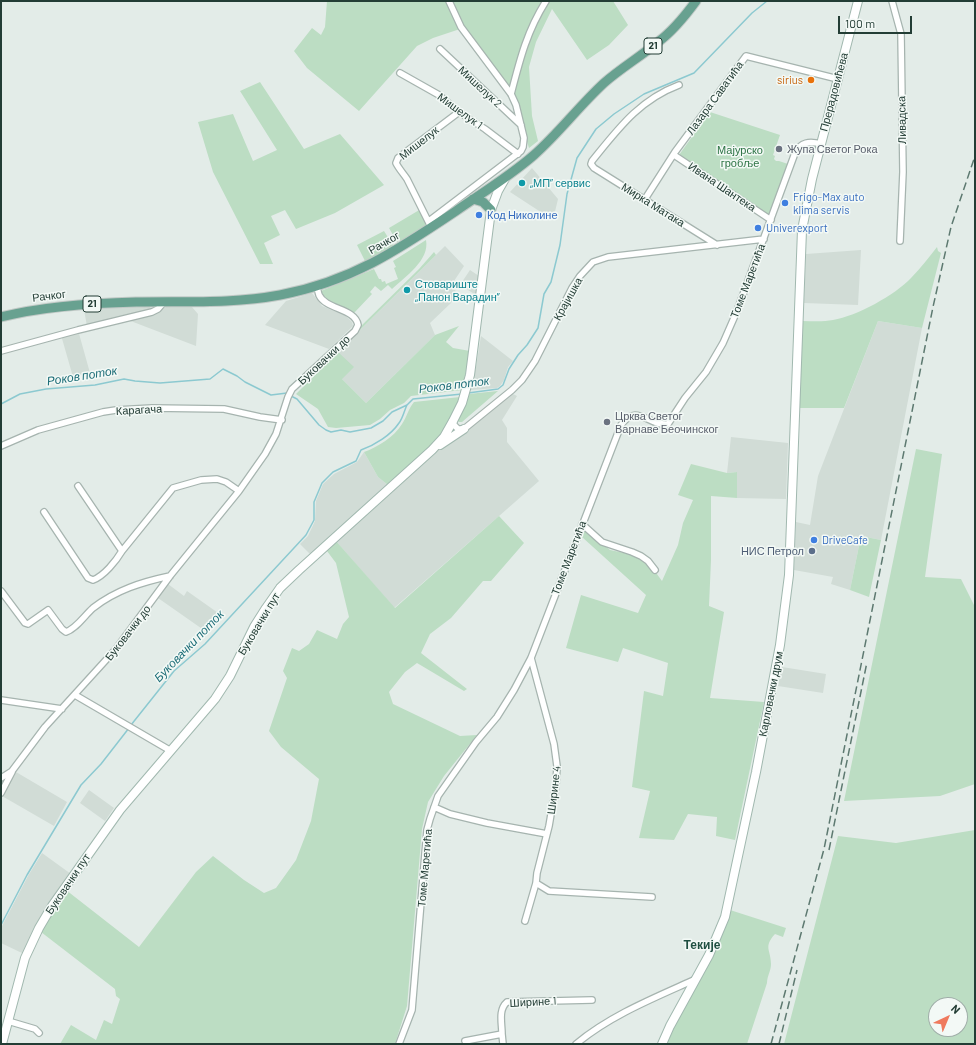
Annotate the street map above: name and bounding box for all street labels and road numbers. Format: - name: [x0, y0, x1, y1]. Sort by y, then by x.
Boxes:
- road number: 21: [644, 38, 662, 54]
- street label: Прерадовићева: [817, 51, 851, 133]
- street label: Лазара Саватића: [684, 59, 746, 137]
- street label: Мишелук 2: [455, 64, 505, 110]
- street label: Мишелук 1: [435, 90, 485, 132]
- street label: Ливадска: [895, 96, 909, 144]
- street label: Мишелук: [397, 123, 441, 163]
- street label: Ивана Шантека: [686, 160, 758, 214]
- street label: Мирка Матака: [619, 180, 687, 230]
- street label: Рачког: [366, 229, 402, 257]
- street label: Томе Маретића: [728, 242, 768, 320]
- street label: Крајишка: [551, 275, 585, 323]
- street label: Рачког: [31, 287, 67, 305]
- road number: 21: [83, 296, 101, 312]
- street label: Буковачки до: [295, 332, 353, 388]
- street label: Карагача: [116, 402, 162, 418]
- street label: Томе Маретића: [549, 519, 589, 597]
- street label: Буковачки пут: [235, 590, 283, 658]
- street label: Буковачки до: [102, 603, 154, 663]
- street label: Карловачки друм: [756, 650, 786, 738]
- street label: Ширине 4: [544, 765, 564, 815]
- street label: Томе Маретића: [415, 828, 435, 908]
- street label: Буковачки пут: [43, 851, 93, 917]
- street label: Ширине 1: [509, 994, 557, 1010]

